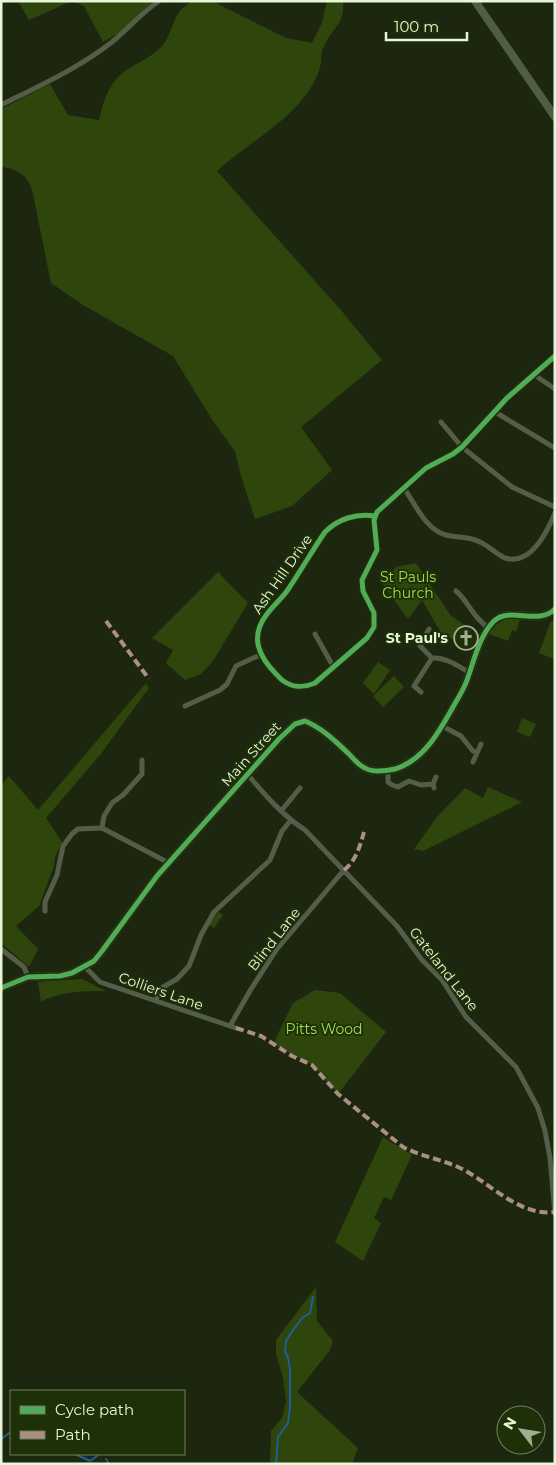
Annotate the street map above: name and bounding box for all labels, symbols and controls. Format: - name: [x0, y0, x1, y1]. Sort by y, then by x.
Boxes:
- scale bar: [386, 10, 467, 42]
- text: 100 m: [394, 17, 439, 36]
- street label: Ash Hill Drive: [248, 531, 316, 617]
- park label: St Pauls Church: [380, 568, 436, 602]
- church icon: St Paul's: [453, 625, 479, 651]
- place label: St Paul's: [386, 629, 449, 647]
- street label: Main Street: [217, 718, 285, 790]
- street label: Blind Lane: [244, 904, 304, 974]
- street label: Gateland Lane: [405, 923, 483, 1015]
- street label: Colliers Lane: [116, 968, 206, 1014]
- park label: Pitts Wood: [285, 1020, 363, 1038]
- legend: [10, 1390, 185, 1455]
- text: Cycle path: [55, 1400, 134, 1419]
- north arrow: [496, 1405, 546, 1455]
- text: N: [499, 1414, 520, 1433]
- text: Path: [55, 1425, 91, 1444]

